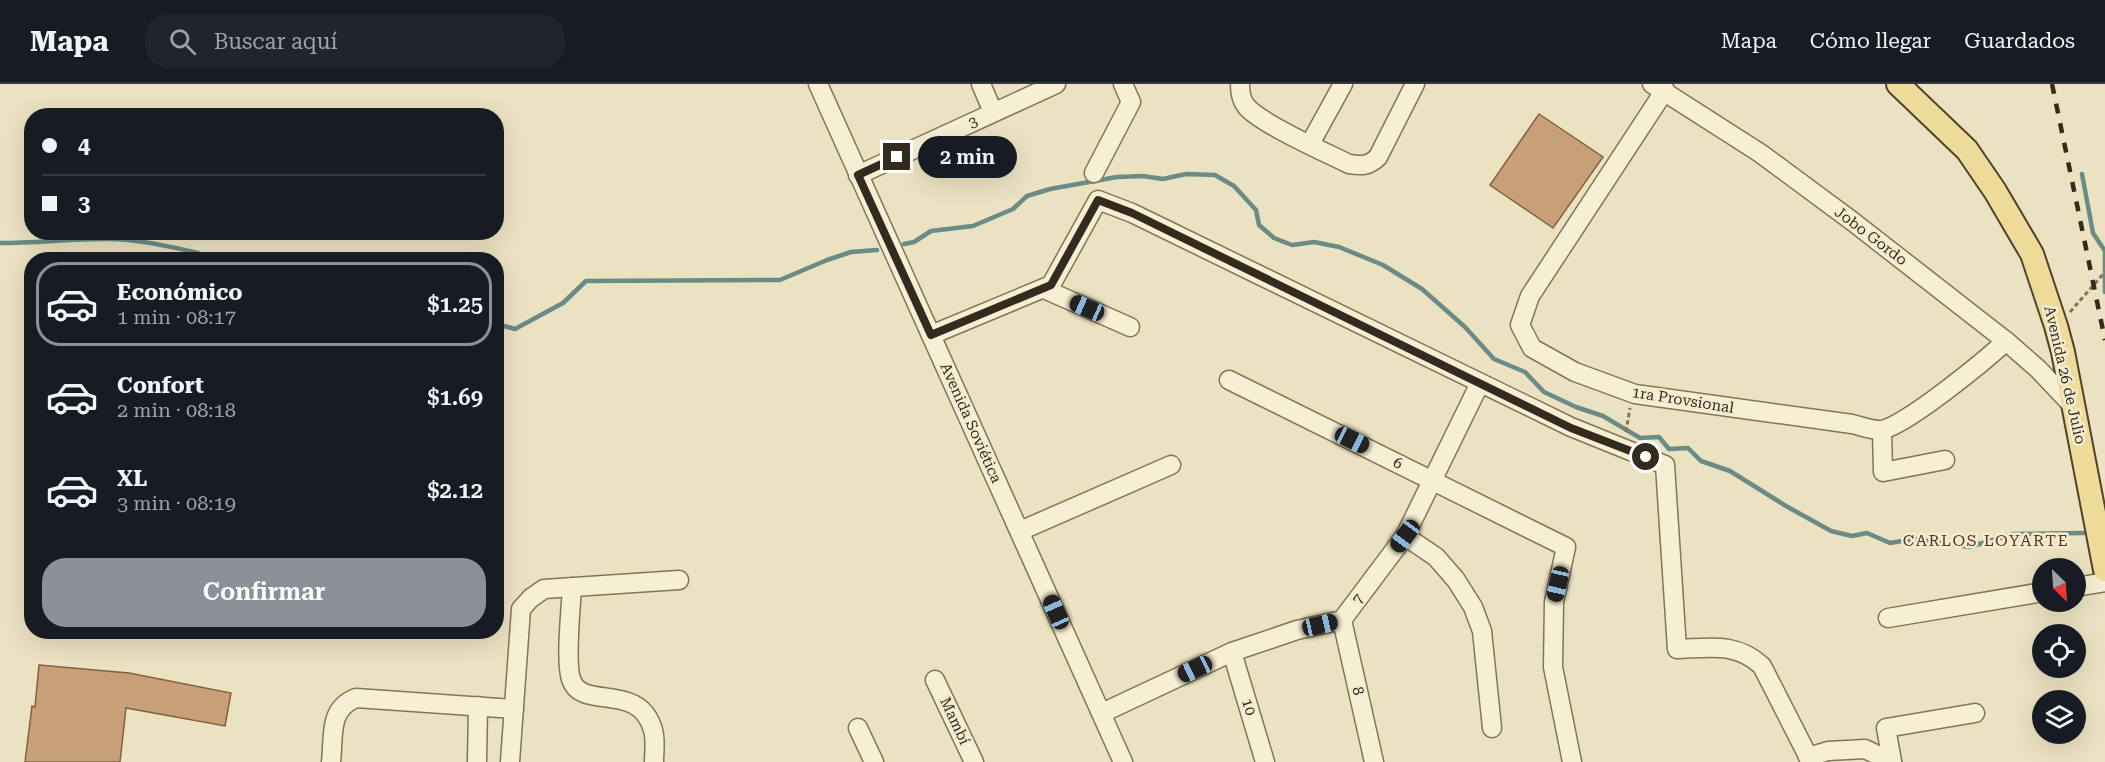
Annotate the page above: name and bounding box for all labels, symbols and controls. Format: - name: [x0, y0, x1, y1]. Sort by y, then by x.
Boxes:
- search box: [145, 14, 565, 68]
- text: Mapa: [30, 25, 109, 58]
- icon: search: [166, 25, 199, 58]
- text: Buscar aquí: [214, 29, 338, 54]
- text: Mapa: [1721, 29, 1777, 53]
- text: Cómo llegar: [1810, 29, 1931, 53]
- text: Guardados: [1964, 29, 2075, 53]
- street label: 3: [965, 112, 981, 132]
- text: 4: [78, 133, 90, 158]
- callout: 2 min: [918, 136, 1017, 178]
- route end: [883, 143, 910, 170]
- text: 2 min: [940, 145, 995, 169]
- text: 3: [78, 191, 90, 216]
- street label: Jobo Gordo: [1831, 203, 1911, 269]
- icon: car: [45, 277, 99, 331]
- text: Económico: [117, 280, 243, 305]
- text: $1.25: [427, 292, 483, 317]
- car: [1067, 292, 1107, 324]
- street label: Avenida 26 de Julio: [2040, 304, 2090, 446]
- text: 1 min · 08:17: [117, 305, 236, 329]
- street label: Avenida Soviética: [936, 360, 1006, 486]
- icon: car: [45, 370, 99, 424]
- text: Confort: [117, 373, 204, 398]
- street label: 1ra Provsional: [1631, 383, 1736, 417]
- text: $1.69: [427, 385, 483, 410]
- text: 2 min · 08:18: [117, 398, 236, 422]
- car: [1332, 424, 1372, 456]
- route start: [1632, 443, 1659, 470]
- street label: 6: [1390, 453, 1406, 473]
- icon: car: [45, 463, 99, 517]
- text: XL: [117, 466, 147, 491]
- text: $2.12: [427, 478, 483, 503]
- text: 3 min · 08:19: [117, 491, 236, 515]
- car: [1387, 516, 1423, 556]
- district label: CARLOS LOYARTE: [1903, 531, 2069, 550]
- button: Confirmar: [42, 558, 486, 627]
- north arrow: [2032, 558, 2086, 612]
- map controls: [2032, 558, 2086, 744]
- car: [1545, 564, 1571, 604]
- street label: 7: [1348, 590, 1368, 608]
- car: [1040, 592, 1072, 632]
- car: [1300, 612, 1340, 638]
- button: locate: [2032, 624, 2086, 678]
- car: [1175, 653, 1215, 685]
- street label: 8: [1348, 685, 1368, 697]
- button: layers: [2032, 690, 2086, 744]
- street label: Mambí: [936, 694, 974, 748]
- street label: 10: [1238, 696, 1260, 718]

